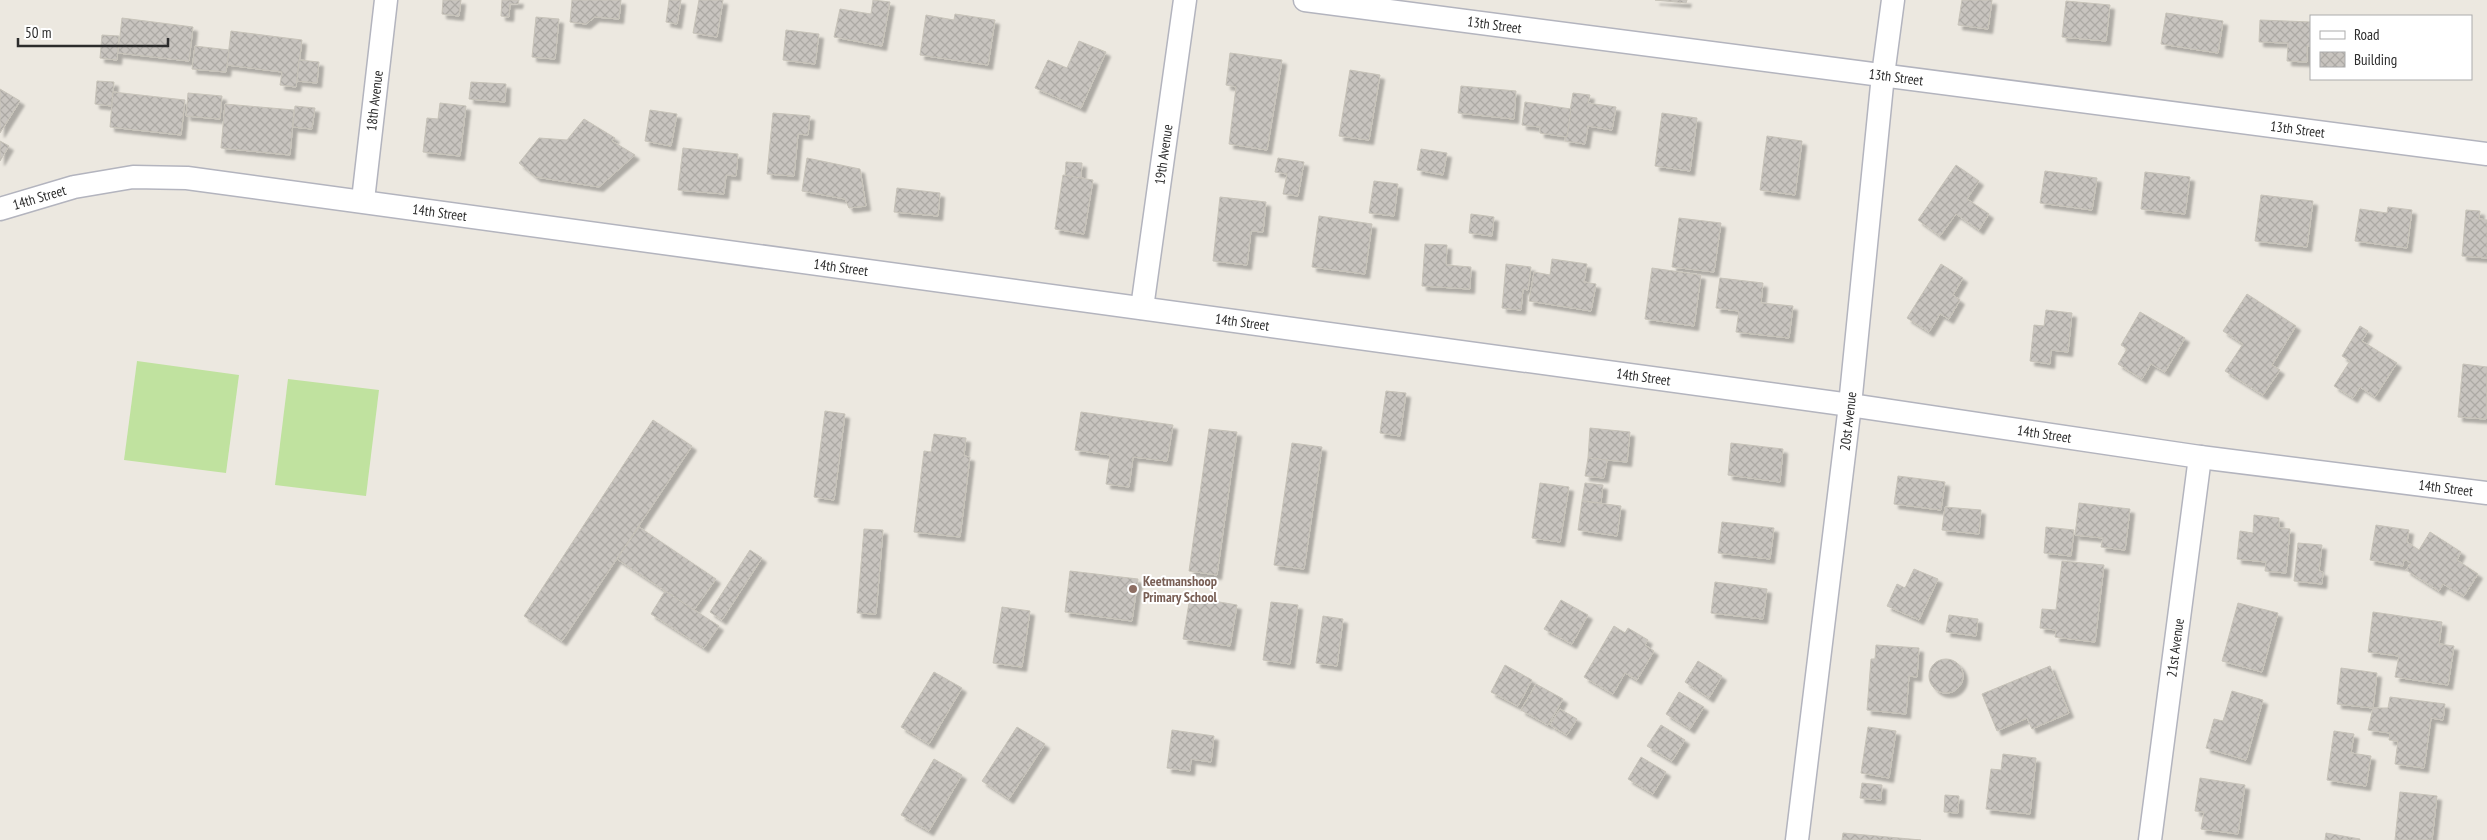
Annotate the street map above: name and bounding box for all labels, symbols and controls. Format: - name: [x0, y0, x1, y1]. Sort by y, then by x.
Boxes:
- street label: 13th Street: [1466, 12, 1523, 37]
- scale bar: [18, 15, 168, 47]
- legend: [2310, 15, 2472, 80]
- text: 50 m: [25, 23, 51, 42]
- text: Road: [2354, 25, 2380, 44]
- text: Building: [2354, 50, 2397, 69]
- street label: 13th Street: [1868, 65, 1924, 89]
- street label: 18th Avenue: [362, 69, 387, 132]
- street label: 13th Street: [2269, 117, 2326, 142]
- street label: 19th Avenue: [1150, 123, 1177, 186]
- street label: 14th Street: [11, 181, 68, 214]
- street label: 14th Street: [411, 200, 468, 225]
- street label: 14th Street: [813, 255, 869, 280]
- street label: 14th Street: [1214, 309, 1271, 335]
- street label: 14th Street: [1615, 364, 1672, 389]
- street label: 20st Avenue: [1836, 391, 1860, 452]
- street label: 14th Street: [2016, 421, 2073, 447]
- street label: 14th Street: [2418, 475, 2474, 500]
- place label: Keetmanshoop Primary School: [1143, 572, 1218, 606]
- marker: Keetmanshoop Primary School: [1127, 583, 1139, 595]
- street label: 21st Avenue: [2162, 617, 2188, 678]

